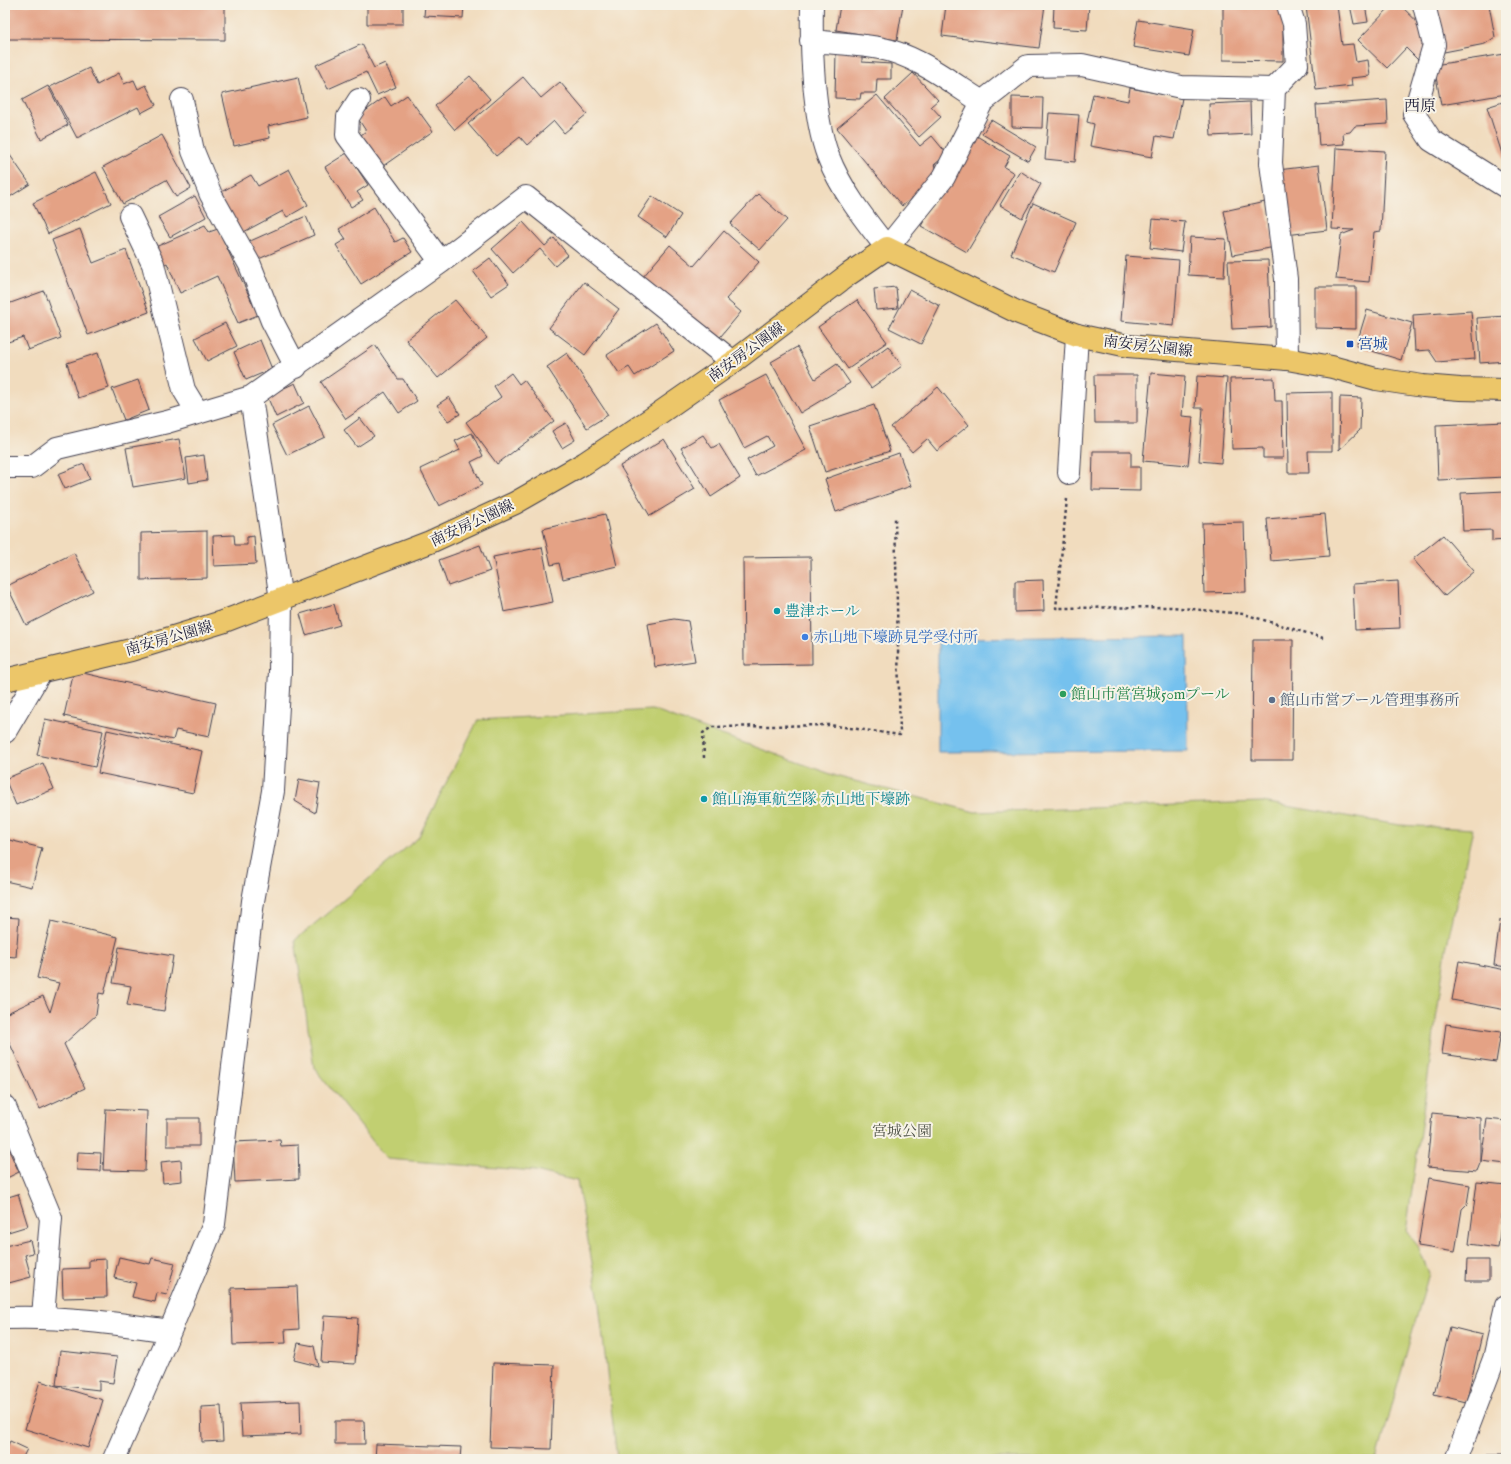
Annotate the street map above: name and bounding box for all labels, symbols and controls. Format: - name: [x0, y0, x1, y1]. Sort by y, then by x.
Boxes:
- district label: 西原: [1404, 97, 1436, 117]
- street label: 南安房公園線: [704, 318, 788, 387]
- street label: 南安房公園線: [1102, 332, 1194, 361]
- place label: 宮城: [1358, 335, 1388, 354]
- marker: 宮城: [1345, 339, 1355, 349]
- street label: 南安房公園線: [427, 496, 517, 551]
- place label: 豊津ホール: [785, 602, 860, 621]
- marker: 豊津ホール: [772, 606, 782, 616]
- street label: 南安房公園線: [123, 617, 215, 660]
- place label: 赤山地下壕跡見学受付所: [813, 628, 978, 647]
- marker: 赤山地下壕跡見学受付所: [800, 632, 810, 642]
- place label: 館山市営宮城50mプール: [1071, 685, 1230, 704]
- marker: 館山市営宮城50mプール: [1058, 689, 1068, 699]
- place label: 館山市営プール管理事務所: [1280, 691, 1459, 710]
- marker: 館山市営プール管理事務所: [1267, 695, 1277, 705]
- place label: 館山海軍航空隊 赤山地下壕跡: [712, 790, 910, 809]
- marker: 館山海軍航空隊 赤山地下壕跡: [699, 794, 709, 804]
- park label: 宮城公園: [872, 1122, 932, 1141]

